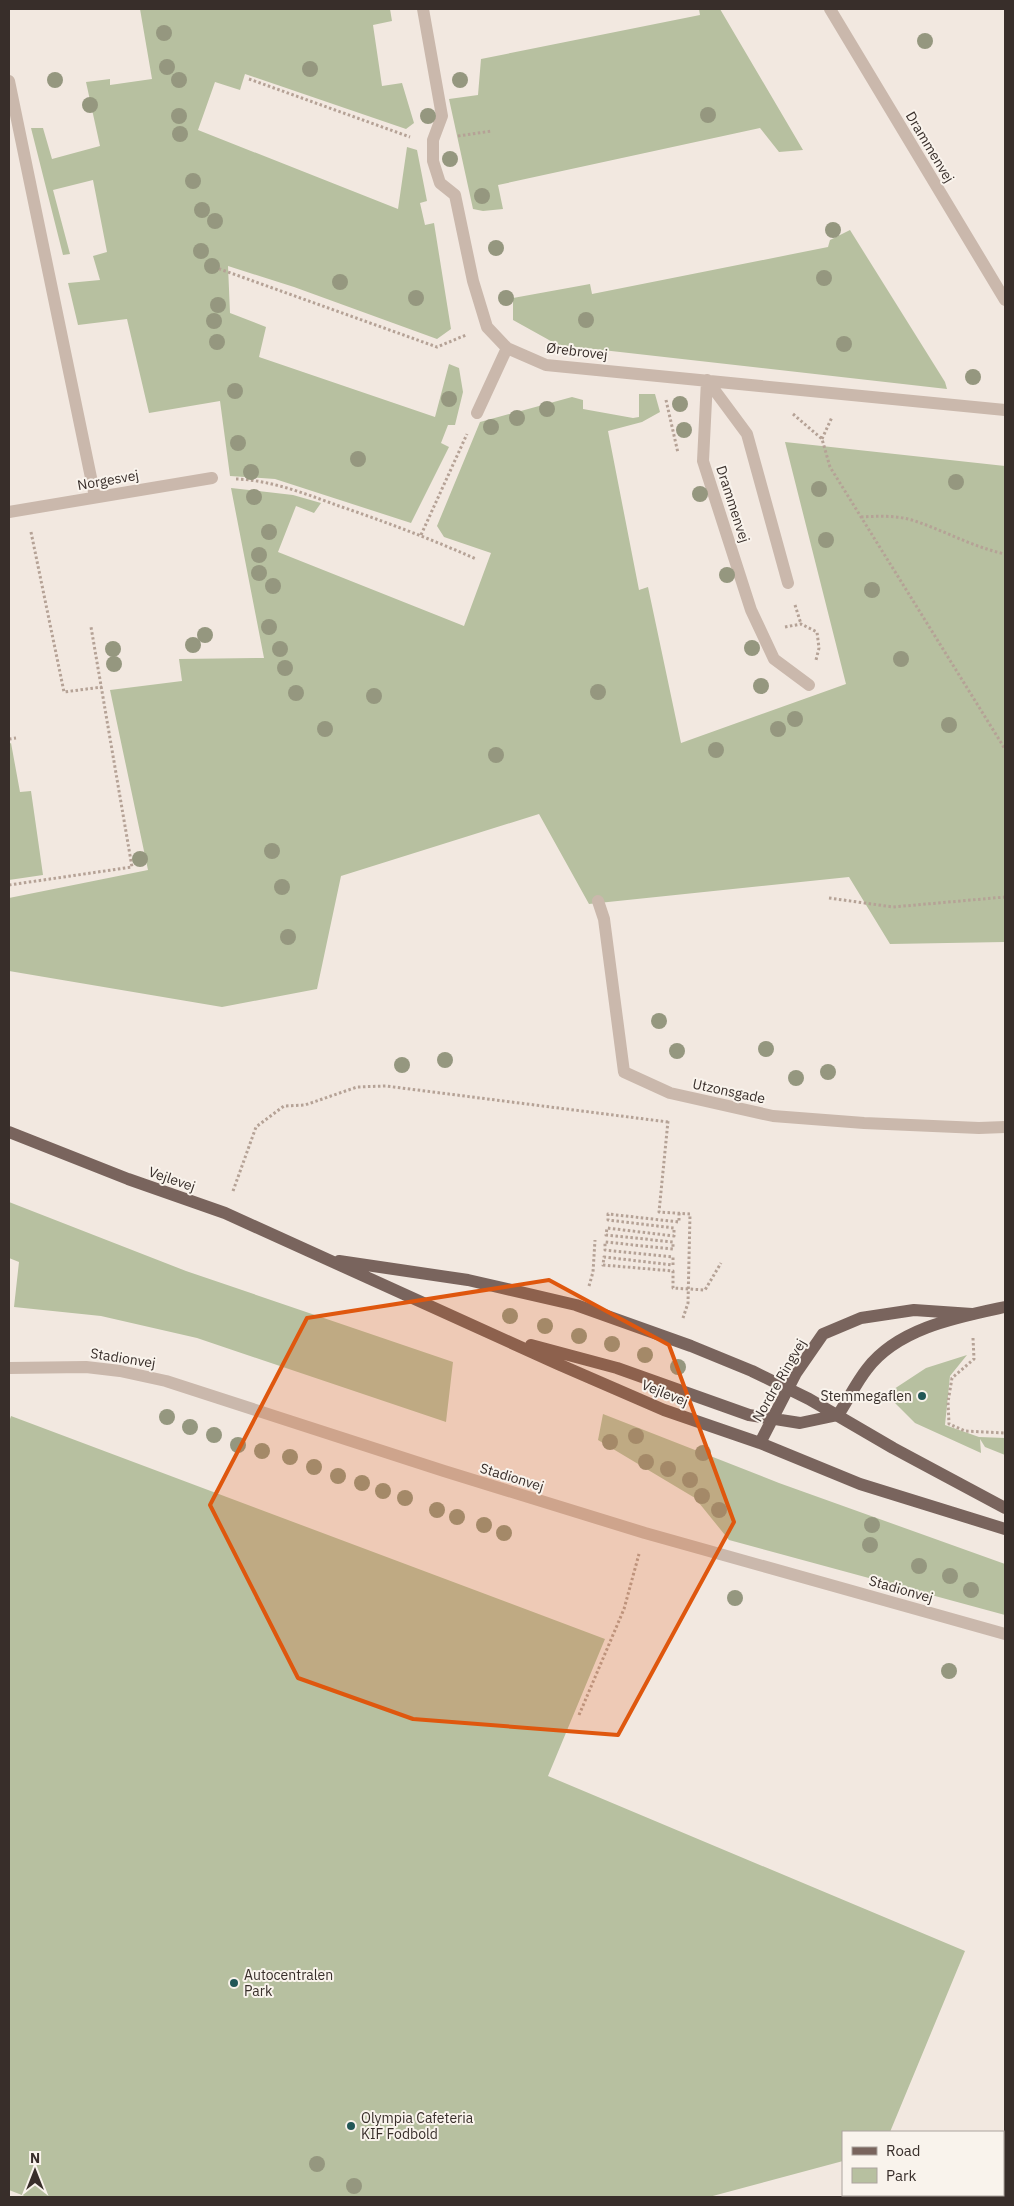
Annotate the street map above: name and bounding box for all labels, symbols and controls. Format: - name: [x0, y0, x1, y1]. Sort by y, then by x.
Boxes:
- street label: Drammenvej: [902, 108, 958, 186]
- street label: Ørebrovej: [545, 338, 609, 364]
- street label: Drammenvej: [712, 463, 754, 545]
- street label: Norgesvej: [76, 466, 140, 494]
- street label: Utzonsgade: [691, 1075, 767, 1108]
- street label: Vejlevej: [146, 1163, 198, 1195]
- street label: Nordre Ringvej: [748, 1335, 810, 1425]
- street label: Stadionvej: [89, 1344, 157, 1372]
- street label: Vejlevej: [639, 1376, 691, 1410]
- place label: Stemmegaflen: [820, 1387, 912, 1405]
- marker: Stemmegaflen: [916, 1390, 928, 1402]
- street label: Stadionvej: [478, 1459, 546, 1495]
- street label: Stadionvej: [867, 1571, 935, 1607]
- place label: Autocentralen Park: [244, 1966, 333, 2000]
- marker: Autocentralen Park: [228, 1977, 240, 1989]
- place label: Olympia Cafeteria KIF Fodbold: [361, 2109, 474, 2143]
- marker: Olympia Cafeteria KIF Fodbold: [345, 2120, 357, 2132]
- legend: [842, 2131, 1004, 2196]
- text: Road: [886, 2141, 921, 2160]
- north arrow: [10, 2146, 60, 2196]
- text: N: [30, 2149, 40, 2167]
- text: Park: [886, 2166, 916, 2185]

